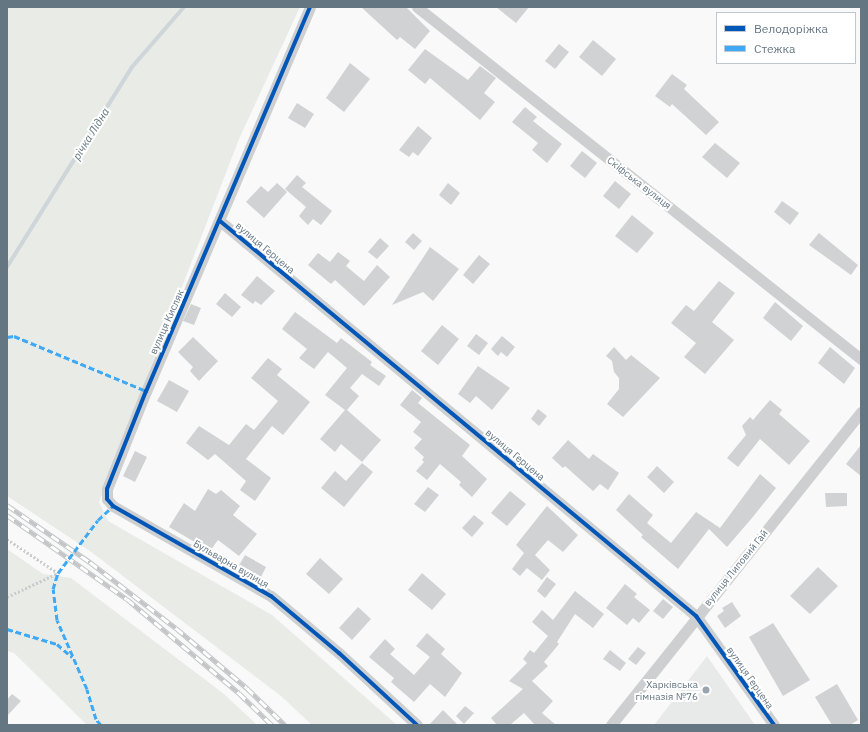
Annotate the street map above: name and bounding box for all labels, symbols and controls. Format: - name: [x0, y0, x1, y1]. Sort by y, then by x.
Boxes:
- legend: [716, 12, 856, 64]
- text: Велодоріжка: [754, 21, 828, 36]
- text: Стежка: [754, 41, 796, 56]
- water label: річка Лідна: [70, 106, 112, 162]
- street label: Скіфська вулиця: [604, 154, 674, 212]
- street label: вулиця Герцена: [233, 220, 297, 276]
- street label: вулиця Кисляк: [147, 288, 187, 356]
- street label: вулиця Герцена: [483, 427, 547, 483]
- street label: вулиця Липовий Гай: [702, 527, 770, 609]
- street label: Бульварна вулиця: [191, 537, 271, 591]
- street label: вулиця Герцена: [724, 644, 776, 712]
- place label: Харківська гімназія №76: [635, 678, 698, 702]
- marker: Харківська гімназія №76: [701, 685, 711, 695]

